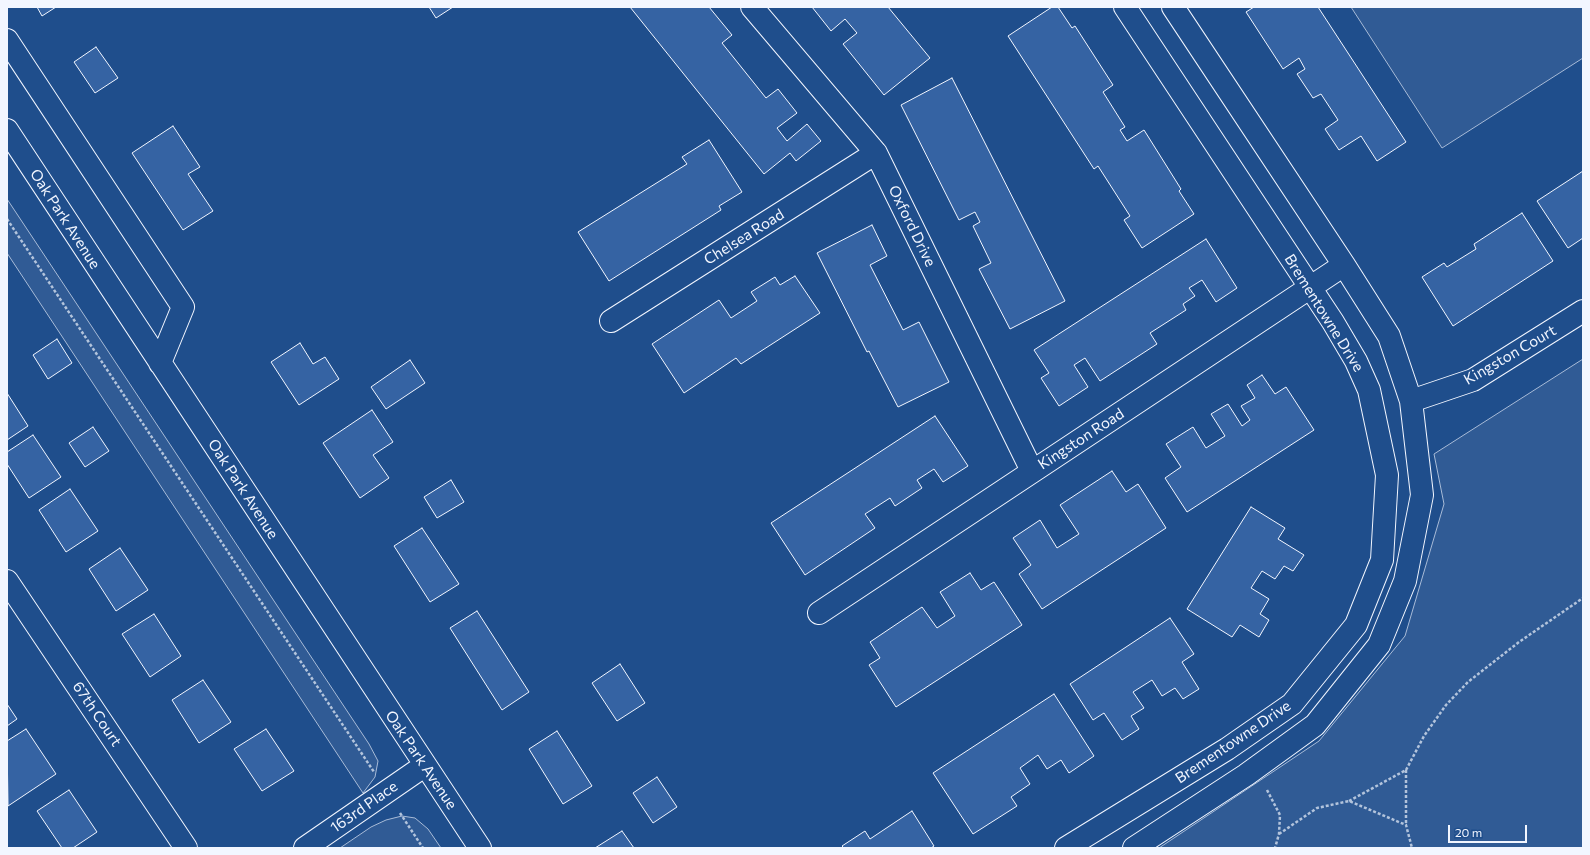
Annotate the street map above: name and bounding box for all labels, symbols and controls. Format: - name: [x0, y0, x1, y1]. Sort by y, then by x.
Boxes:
- street label: Oak Park Avenue: [26, 166, 104, 272]
- street label: Oxford Drive: [885, 182, 939, 270]
- street label: Chelsea Road: [701, 205, 787, 269]
- street label: Brementowne Drive: [1281, 251, 1367, 375]
- street label: Kingston Court: [1461, 321, 1559, 389]
- street label: Kingston Road: [1035, 405, 1127, 473]
- street label: Oak Park Avenue: [204, 436, 282, 542]
- street label: 67th Court: [69, 678, 125, 750]
- street label: Brementowne Drive: [1172, 697, 1294, 787]
- street label: Oak Park Avenue: [381, 707, 461, 813]
- street label: 163rd Place: [327, 777, 401, 837]
- scale bar: [1450, 817, 1529, 843]
- text: 20 m: [1455, 825, 1482, 839]

